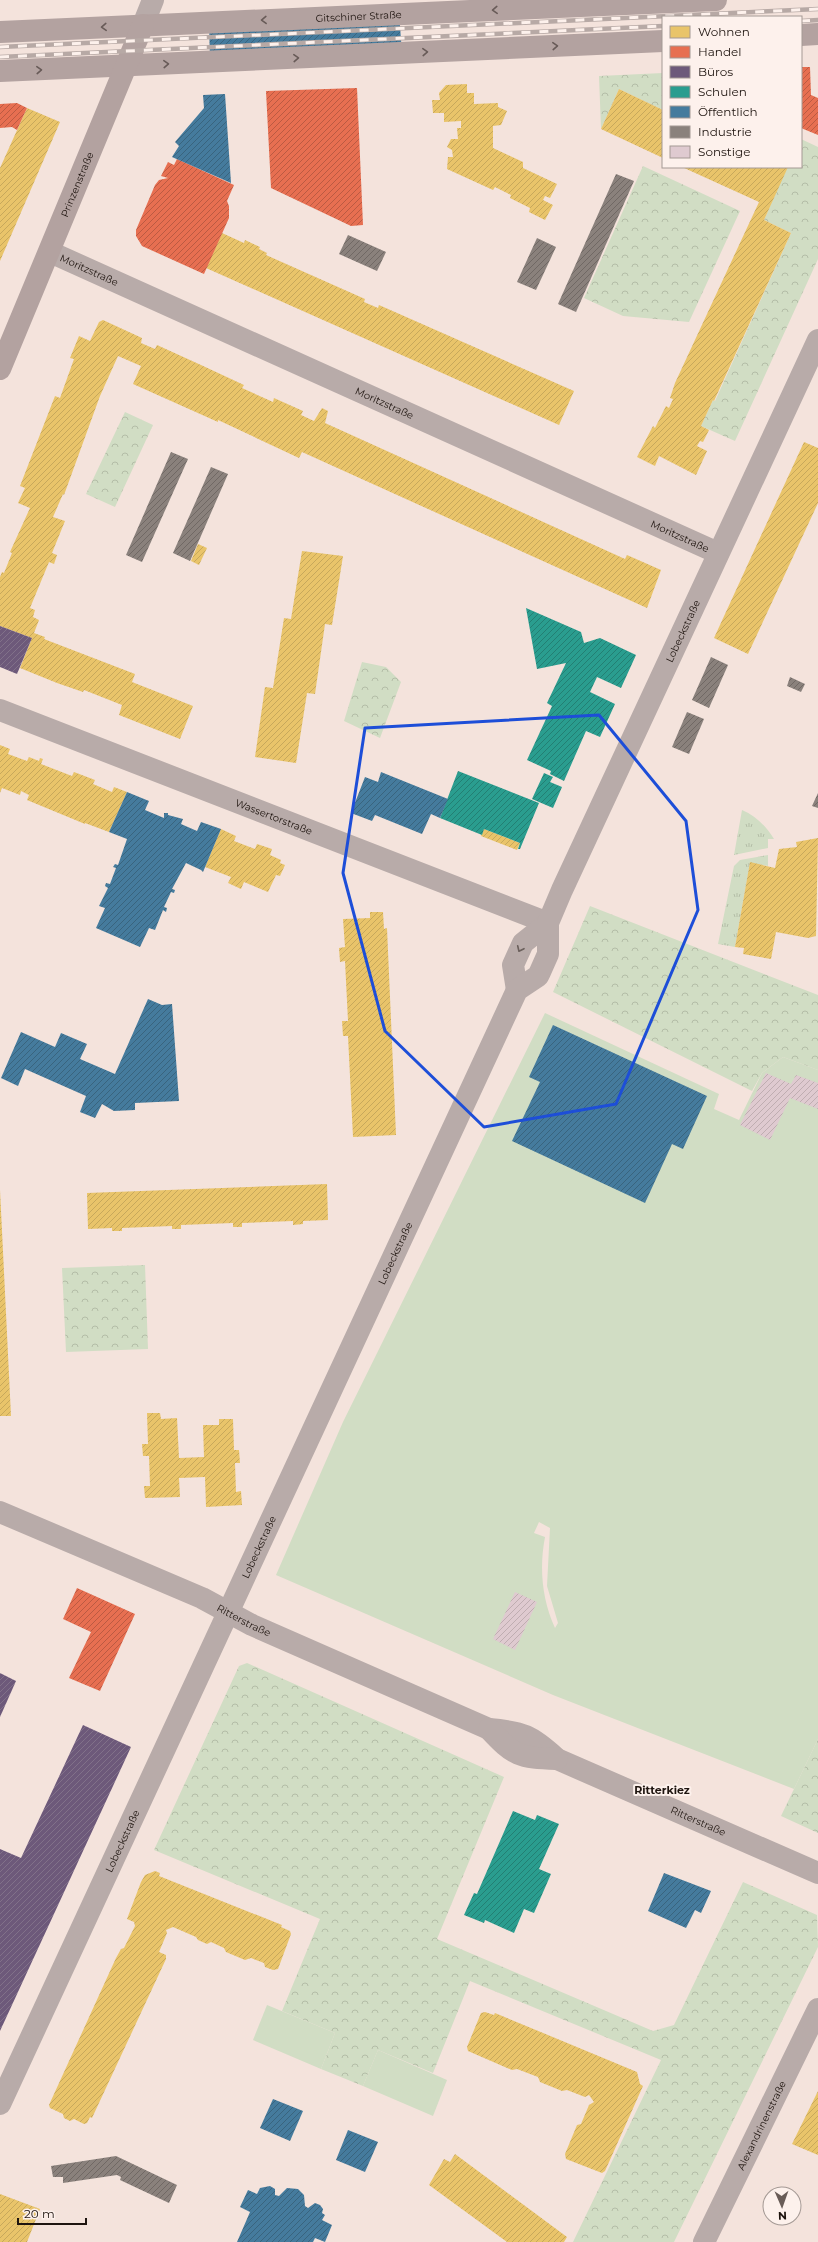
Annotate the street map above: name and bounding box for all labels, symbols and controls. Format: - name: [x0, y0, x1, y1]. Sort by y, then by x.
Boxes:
- one-way arrow: [492, 5, 498, 14]
- street label: Gitschiner Straße: [315, 8, 402, 24]
- one-way arrow: [261, 16, 267, 24]
- legend: [662, 16, 802, 168]
- one-way arrow: [101, 23, 107, 31]
- text: Wohnen: [698, 24, 750, 39]
- one-way arrow: [552, 42, 558, 51]
- text: Handel: [698, 44, 742, 59]
- one-way arrow: [422, 48, 428, 56]
- one-way arrow: [293, 54, 299, 62]
- one-way arrow: [163, 60, 169, 68]
- text: Büros: [698, 64, 733, 79]
- one-way arrow: [36, 65, 42, 74]
- text: Schulen: [698, 84, 747, 99]
- text: Öffentlich: [698, 104, 758, 119]
- text: Industrie: [698, 124, 752, 139]
- text: Sonstige: [698, 144, 750, 159]
- street label: Prinzenstraße: [57, 150, 96, 219]
- street label: Moritzstraße: [58, 251, 120, 288]
- street label: Moritzstraße: [353, 384, 416, 422]
- street label: Moritzstraße: [649, 517, 711, 555]
- street label: Lobeckstraße: [662, 598, 703, 664]
- street label: Wassertorstraße: [234, 796, 315, 837]
- one-way arrow: [517, 945, 525, 953]
- street label: Lobeckstraße: [375, 1220, 415, 1287]
- street label: Lobeckstraße: [238, 1514, 279, 1580]
- street label: Ritterstraße: [215, 1601, 273, 1639]
- district label: Ritterkiez: [634, 1783, 690, 1797]
- street label: Ritterstraße: [669, 1803, 728, 1838]
- street label: Lobeckstraße: [102, 1808, 142, 1874]
- street label: Alexandrinenstraße: [734, 2078, 788, 2172]
- north arrow: [762, 2186, 802, 2226]
- scale bar: [18, 2200, 86, 2226]
- text: 20 m: [24, 2206, 55, 2221]
- text: N: [778, 2209, 787, 2223]

